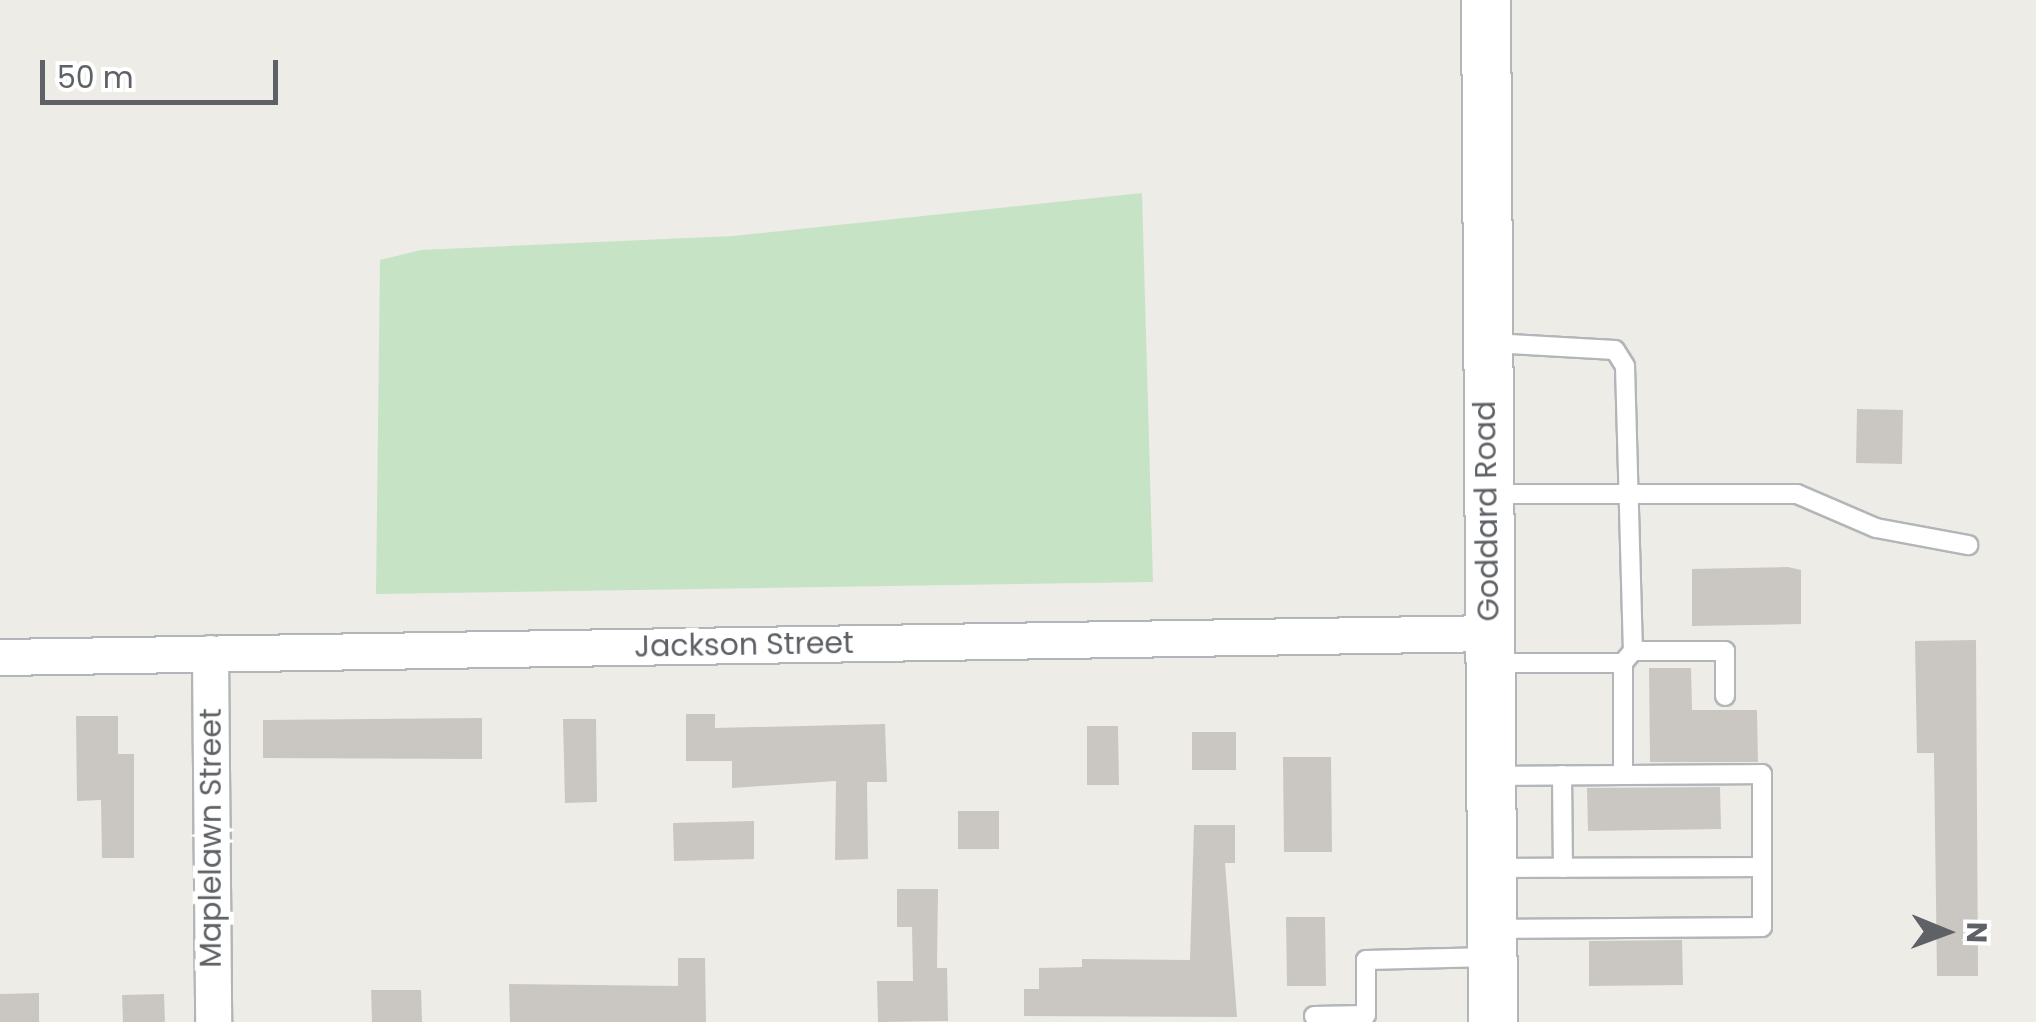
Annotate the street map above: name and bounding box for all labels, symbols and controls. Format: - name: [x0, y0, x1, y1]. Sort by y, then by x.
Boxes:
- scale bar: [45, 40, 282, 102]
- text: 50 m: [57, 56, 134, 99]
- street label: Goddard Road: [1467, 400, 1507, 622]
- street label: Jackson Street: [634, 625, 854, 665]
- street label: Maplelawn Street: [193, 708, 229, 968]
- north arrow: [1896, 882, 1996, 982]
- text: N: [1957, 922, 1996, 943]

